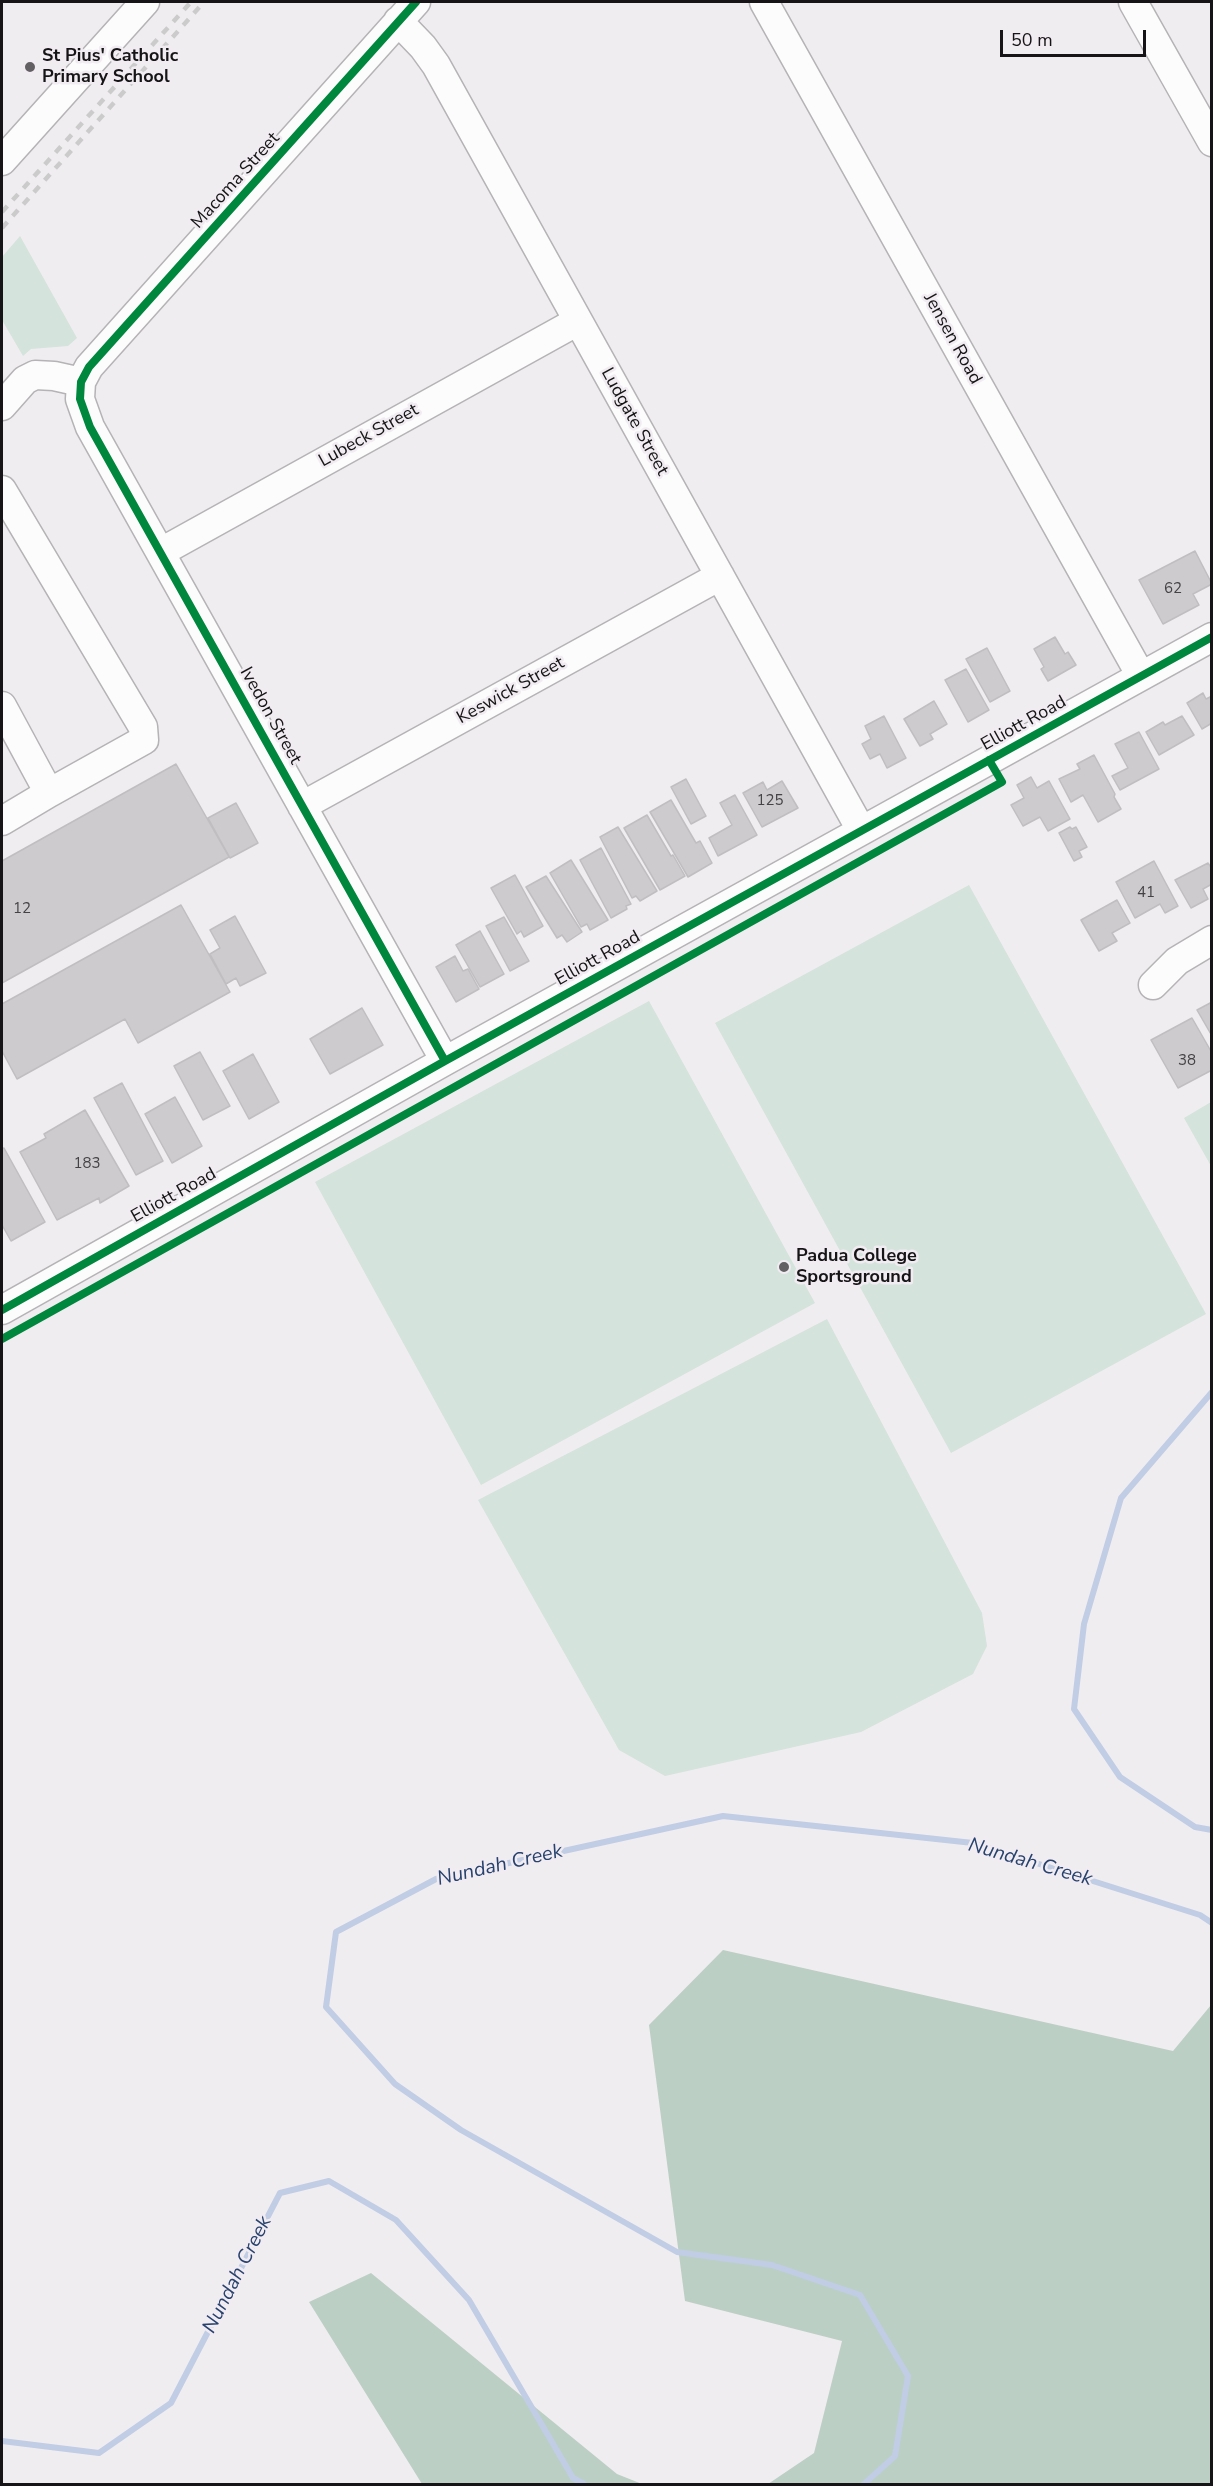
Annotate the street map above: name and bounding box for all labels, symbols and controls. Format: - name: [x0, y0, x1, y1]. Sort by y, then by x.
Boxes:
- scale bar: [1003, 18, 1148, 56]
- text: 50 m: [1011, 28, 1053, 52]
- place label: St Pius' Catholic Primary School: [42, 46, 178, 88]
- marker: St Pius' Catholic Primary School: [23, 60, 37, 74]
- street label: Macoma Street: [187, 129, 285, 233]
- street label: Jensen Road: [918, 290, 986, 388]
- street label: Ludgate Street: [596, 364, 672, 480]
- street label: Lubeck Street: [315, 400, 423, 472]
- house number: 62: [1164, 580, 1182, 598]
- street label: Keswick Street: [454, 653, 568, 729]
- street label: Ivedon Street: [234, 664, 306, 768]
- street label: Elliott Road: [978, 692, 1070, 756]
- house number: 125: [757, 792, 783, 810]
- house number: 41: [1137, 884, 1155, 902]
- house number: 12: [13, 900, 31, 918]
- street label: Elliott Road: [552, 927, 644, 991]
- house number: 38: [1178, 1052, 1196, 1070]
- house number: 183: [74, 1155, 100, 1173]
- street label: Elliott Road: [128, 1164, 220, 1228]
- place label: Padua College Sportsground: [796, 1246, 917, 1288]
- marker: Padua College Sportsground: [777, 1260, 791, 1274]
- water label: Nundah Creek: [965, 1834, 1095, 1892]
- water label: Nundah Creek: [435, 1840, 565, 1892]
- water label: Nundah Creek: [198, 2213, 278, 2337]

